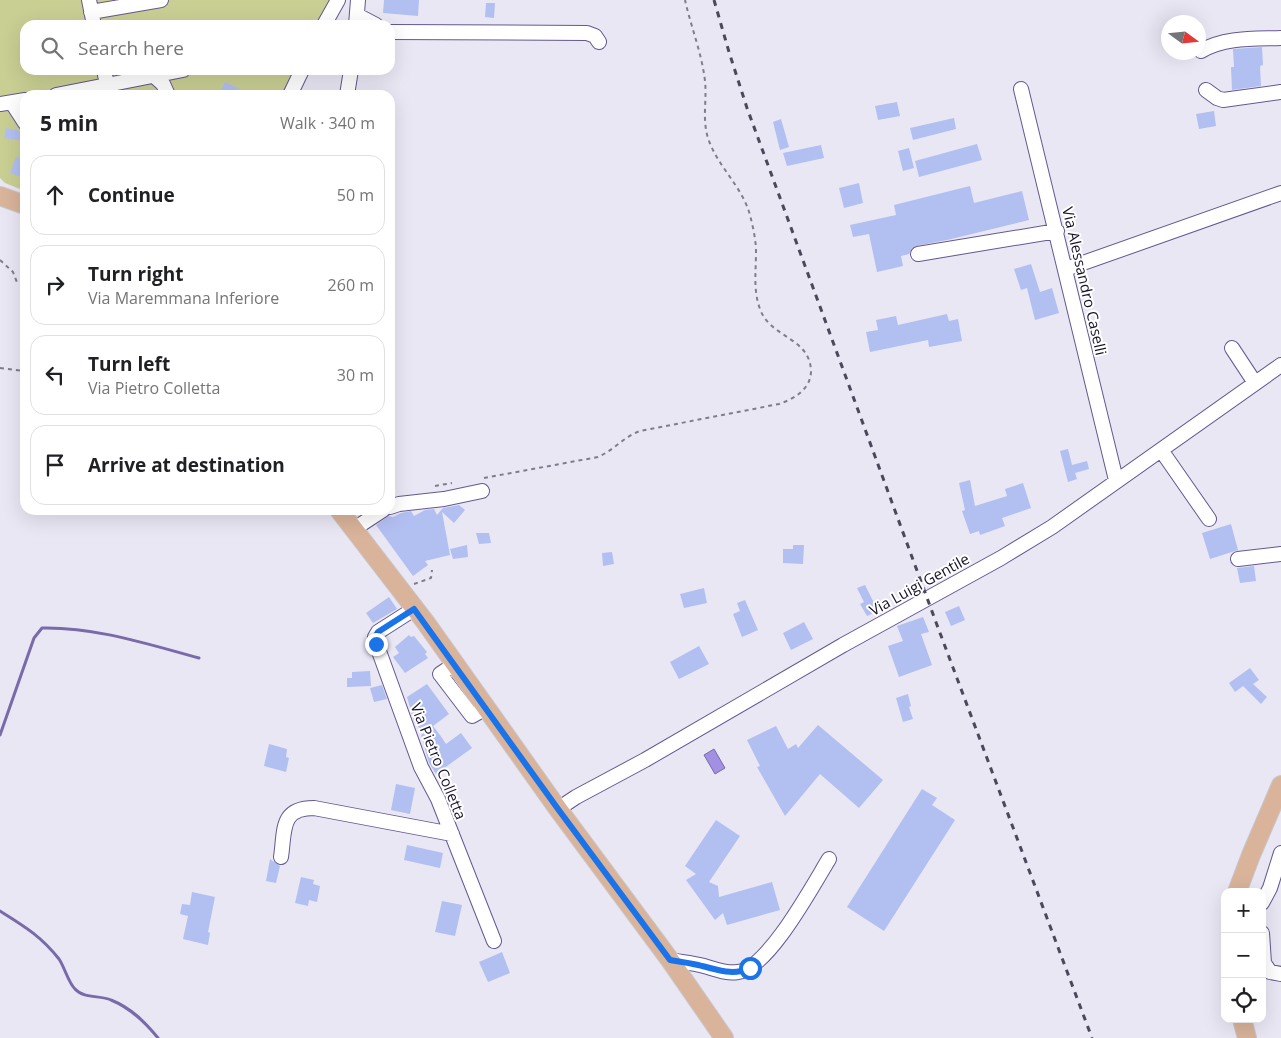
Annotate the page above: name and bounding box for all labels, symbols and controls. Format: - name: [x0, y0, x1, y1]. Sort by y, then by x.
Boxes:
- north arrow: [1161, 15, 1206, 60]
- search box: [20, 20, 395, 75]
- icon: search: [38, 34, 66, 62]
- text: Search here: [78, 35, 184, 61]
- text: 5 min: [40, 109, 98, 137]
- text: Walk · 340 m: [280, 112, 375, 134]
- icon: ahead: [41, 181, 69, 209]
- text: Continue: [88, 182, 175, 208]
- text: 50 m: [337, 184, 374, 206]
- street label: Via Alessandro Caselli: [1058, 205, 1112, 357]
- text: Turn right: [88, 261, 183, 287]
- icon: right: [41, 271, 69, 299]
- text: 260 m: [328, 274, 374, 296]
- text: Via Maremmana Inferiore: [88, 287, 279, 309]
- text: Turn left: [88, 351, 170, 377]
- icon: left: [41, 361, 69, 389]
- text: 30 m: [337, 364, 374, 386]
- text: Via Pietro Colletta: [88, 377, 220, 399]
- icon: arrive: [41, 451, 69, 479]
- text: Arrive at destination: [88, 452, 285, 478]
- street label: Via Luigi Gentile: [865, 548, 973, 620]
- route end: [365, 633, 388, 656]
- street label: Via Pietro Colletta: [406, 700, 472, 822]
- map controls: [1221, 888, 1266, 1023]
- button: +: [1221, 888, 1266, 933]
- button: −: [1221, 933, 1266, 978]
- route start: [739, 957, 762, 980]
- button: locate: [1221, 978, 1266, 1023]

